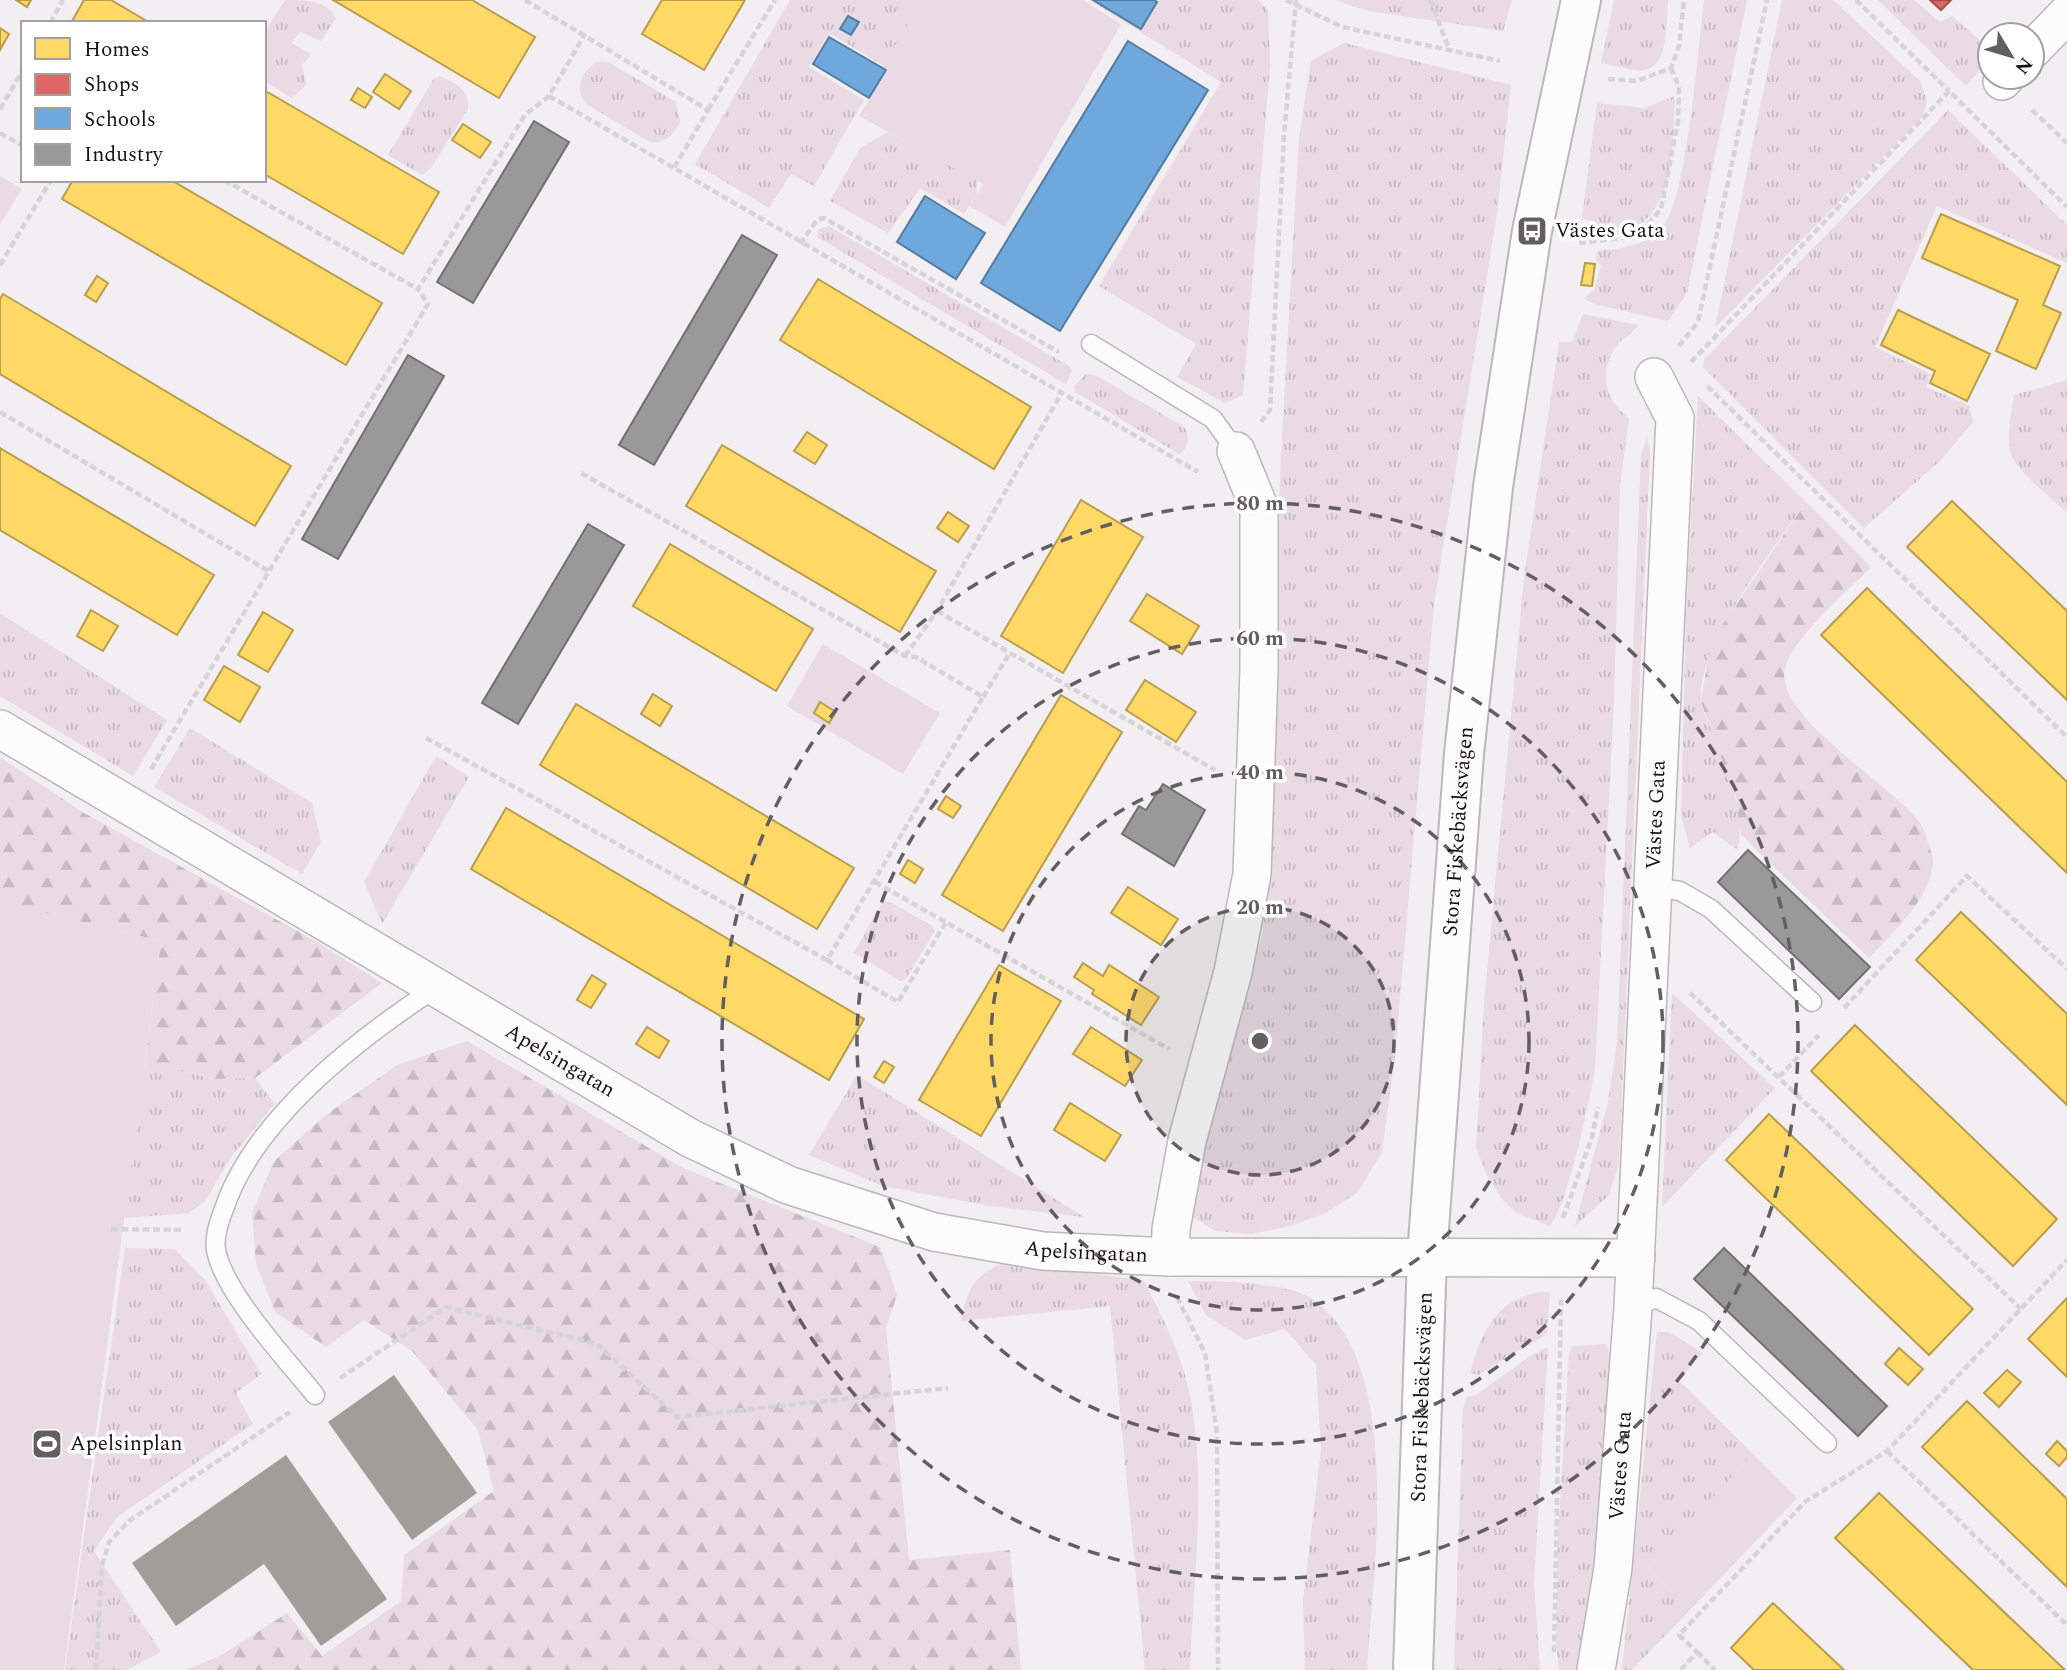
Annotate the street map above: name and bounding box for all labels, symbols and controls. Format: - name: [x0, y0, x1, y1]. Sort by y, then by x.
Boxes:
- legend: [21, 21, 266, 182]
- north arrow: [1976, 21, 2046, 91]
- text: Homes: [84, 34, 150, 66]
- text: N: [2007, 51, 2039, 81]
- text: Shops: [84, 69, 140, 101]
- text: Schools: [84, 104, 156, 136]
- text: Industry: [84, 139, 164, 171]
- bus stop icon: Västes Gata: [1515, 214, 1549, 248]
- place label: Västes Gata: [1555, 215, 1665, 247]
- text: 80 m: [1236, 488, 1284, 520]
- text: 60 m: [1236, 623, 1284, 655]
- street label: Stora Fiskebäcksvägen: [1435, 725, 1483, 938]
- text: 40 m: [1236, 757, 1284, 789]
- street label: Västes Gata: [1638, 758, 1675, 870]
- text: 20 m: [1236, 892, 1284, 924]
- street label: Apelsingatan: [499, 1016, 621, 1106]
- centre of rings: [1248, 1029, 1272, 1053]
- street label: Apelsingatan: [1022, 1232, 1149, 1272]
- street label: Stora Fiskebäcksvägen: [1403, 1291, 1442, 1503]
- street label: Västes Gata: [1601, 1409, 1641, 1522]
- sports icon: Apelsinplan: [30, 1427, 64, 1461]
- place label: Apelsinplan: [70, 1428, 183, 1460]

